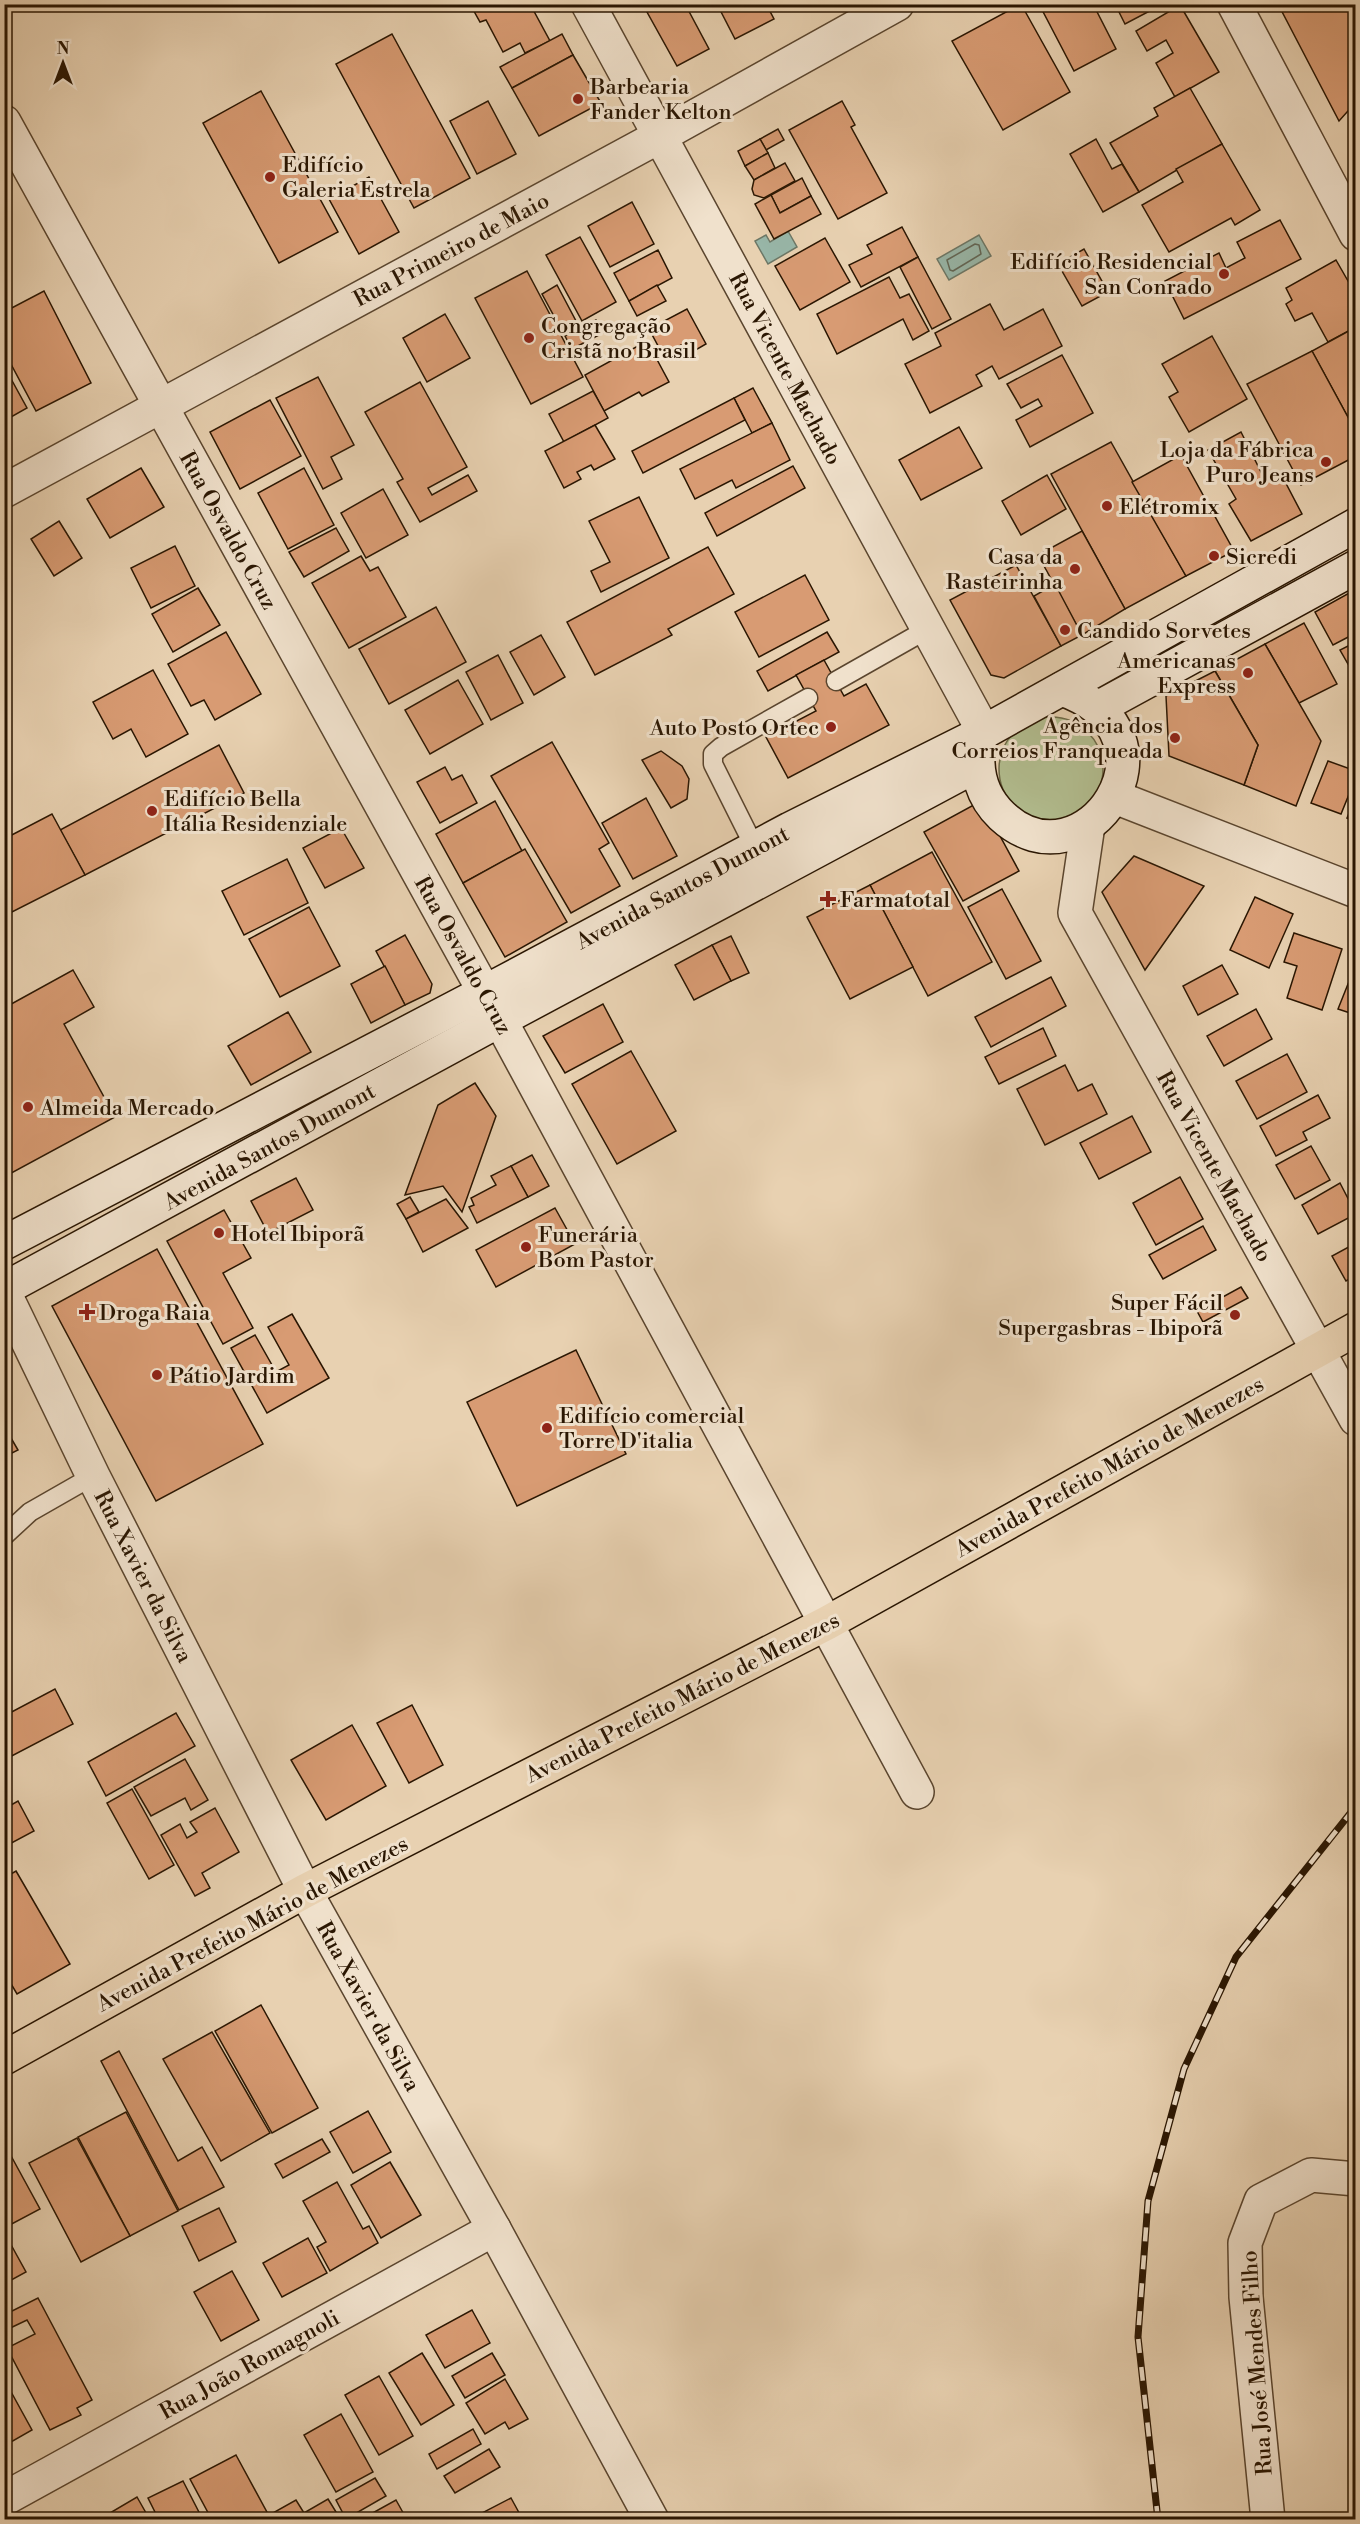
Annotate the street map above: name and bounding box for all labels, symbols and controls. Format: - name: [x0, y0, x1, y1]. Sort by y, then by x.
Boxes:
- north arrow: [33, 33, 93, 93]
- text: N: [57, 39, 70, 59]
- place label: Barbearia Fander Kelton: [589, 74, 732, 126]
- marker: Barbearia Fander Kelton: [571, 92, 585, 106]
- place label: Edifício Galeria Estrela: [282, 152, 432, 204]
- marker: Edifício Galeria Estrela: [263, 170, 277, 184]
- street label: Rua Primeiro de Maio: [349, 187, 554, 313]
- place label: Edifício Residencial San Conrado: [1010, 249, 1212, 301]
- marker: Edifício Residencial San Conrado: [1217, 267, 1231, 281]
- street label: Rua Vicente Machado: [722, 268, 847, 470]
- place label: Congregação Cristã no Brasil: [541, 313, 697, 365]
- marker: Congregação Cristã no Brasil: [522, 331, 536, 345]
- place label: Loja da Fábrica Puro Jeans: [1160, 437, 1315, 489]
- street label: Rua Osvaldo Cruz: [173, 447, 282, 615]
- marker: Loja da Fábrica Puro Jeans: [1319, 455, 1333, 469]
- place label: Elétromix: [1119, 494, 1220, 521]
- marker: Elétromix: [1100, 499, 1114, 513]
- place label: Casa da Rasteirinha: [946, 544, 1064, 596]
- place label: Sicredi: [1226, 544, 1297, 571]
- marker: Sicredi: [1207, 549, 1221, 563]
- marker: Casa da Rasteirinha: [1068, 562, 1082, 576]
- place label: Candido Sorvetes: [1077, 618, 1251, 645]
- marker: Candido Sorvetes: [1058, 623, 1072, 637]
- place label: Americanas Express: [1116, 648, 1236, 700]
- marker: Americanas Express: [1241, 666, 1255, 680]
- place label: Agência dos Correios Franqueada: [951, 713, 1164, 765]
- place label: Auto Posto Ortec: [649, 715, 819, 742]
- marker: Auto Posto Ortec: [824, 720, 838, 734]
- marker: Agência dos Correios Franqueada: [1168, 731, 1182, 745]
- place label: Edifício Bella Itália Residenziale: [164, 786, 347, 838]
- marker: Edifício Bella Itália Residenziale: [145, 804, 159, 818]
- street label: Avenida Santos Dumont: [571, 821, 794, 956]
- street label: Rua Osvaldo Cruz: [408, 872, 517, 1040]
- place label: Farmatotal: [840, 887, 951, 914]
- marker: Farmatotal: [821, 892, 835, 906]
- street label: Rua Vicente Machado: [1150, 1066, 1277, 1267]
- street label: Avenida Santos Dumont: [158, 1078, 380, 1217]
- place label: Almeida Mercado: [39, 1095, 214, 1122]
- marker: Almeida Mercado: [21, 1100, 35, 1114]
- place label: Hotel Ibiporã: [231, 1221, 365, 1248]
- place label: Funerária Bom Pastor: [537, 1222, 654, 1274]
- marker: Hotel Ibiporã: [212, 1226, 226, 1240]
- marker: Funerária Bom Pastor: [519, 1240, 533, 1254]
- place label: Super Fácil Supergasbras - Ibiporã: [998, 1290, 1224, 1342]
- place label: Droga Raia: [99, 1300, 211, 1327]
- marker: Droga Raia: [80, 1305, 94, 1319]
- marker: Super Fácil Supergasbras - Ibiporã: [1228, 1308, 1242, 1322]
- place label: Pátio Jardim: [169, 1363, 295, 1390]
- marker: Pátio Jardim: [150, 1368, 164, 1382]
- street label: Avenida Prefeito Mário de Menezes: [950, 1371, 1269, 1564]
- place label: Edifício comercial Torre D'italia: [559, 1403, 745, 1455]
- marker: Edifício comercial Torre D'italia: [540, 1421, 554, 1435]
- street label: Rua Xavier da Silva: [88, 1486, 198, 1668]
- street label: Avenida Prefeito Mário de Menezes: [520, 1607, 844, 1790]
- street label: Avenida Prefeito Mário de Menezes: [92, 1831, 413, 2019]
- street label: Rua Xavier da Silva: [310, 1917, 426, 2097]
- street label: Rua José Mendes Filho: [1236, 2250, 1279, 2476]
- street label: Rua João Romagnoli: [155, 2305, 344, 2426]

